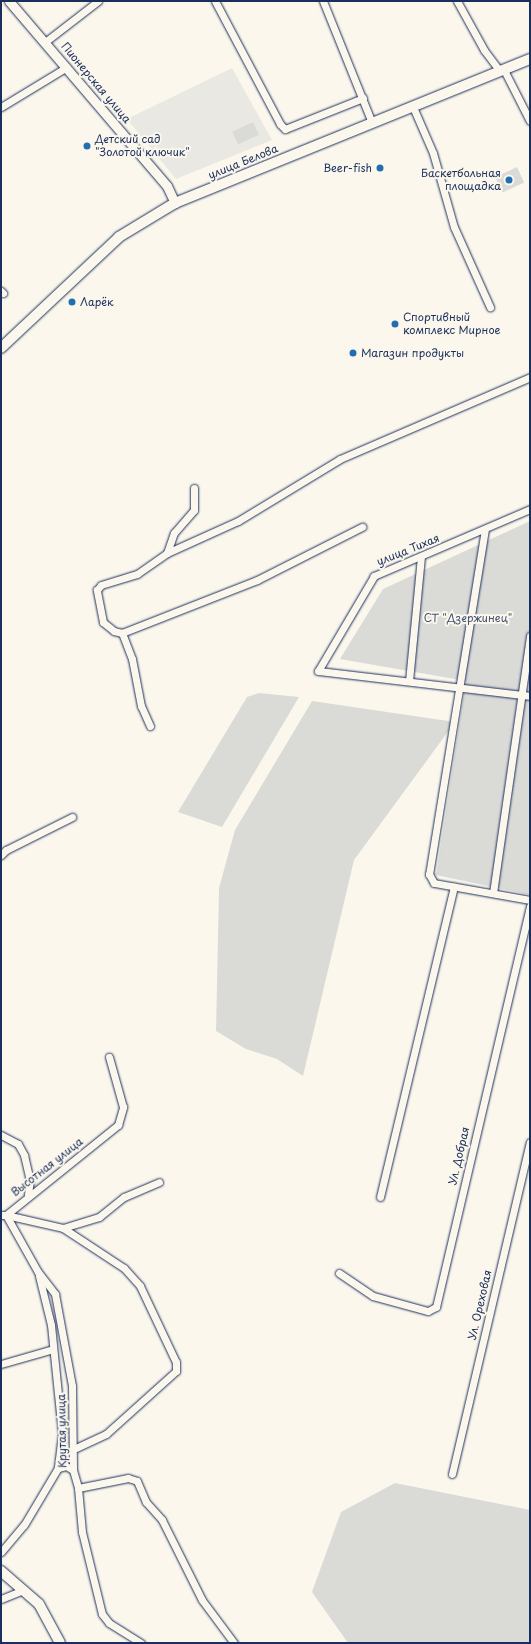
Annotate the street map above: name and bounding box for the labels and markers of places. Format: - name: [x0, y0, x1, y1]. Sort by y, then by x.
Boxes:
- place label: Детский сад "Золотой ключик": [95, 133, 190, 159]
- marker: Детский сад "Золотой ключик": [82, 141, 92, 151]
- place label: Beer-fish: [323, 161, 372, 175]
- marker: Beer-fish: [375, 163, 385, 173]
- place label: Баскетбольная площадка: [421, 167, 501, 193]
- marker: Баскетбольная площадка: [504, 175, 514, 185]
- place label: Ларёк: [80, 295, 114, 309]
- marker: Ларёк: [67, 297, 77, 307]
- place label: Спортивный комплекс Мирное: [403, 311, 501, 337]
- marker: Спортивный комплекс Мирное: [390, 319, 400, 329]
- place label: Магазин продукты: [361, 346, 464, 360]
- marker: Магазин продукты: [348, 348, 358, 358]

